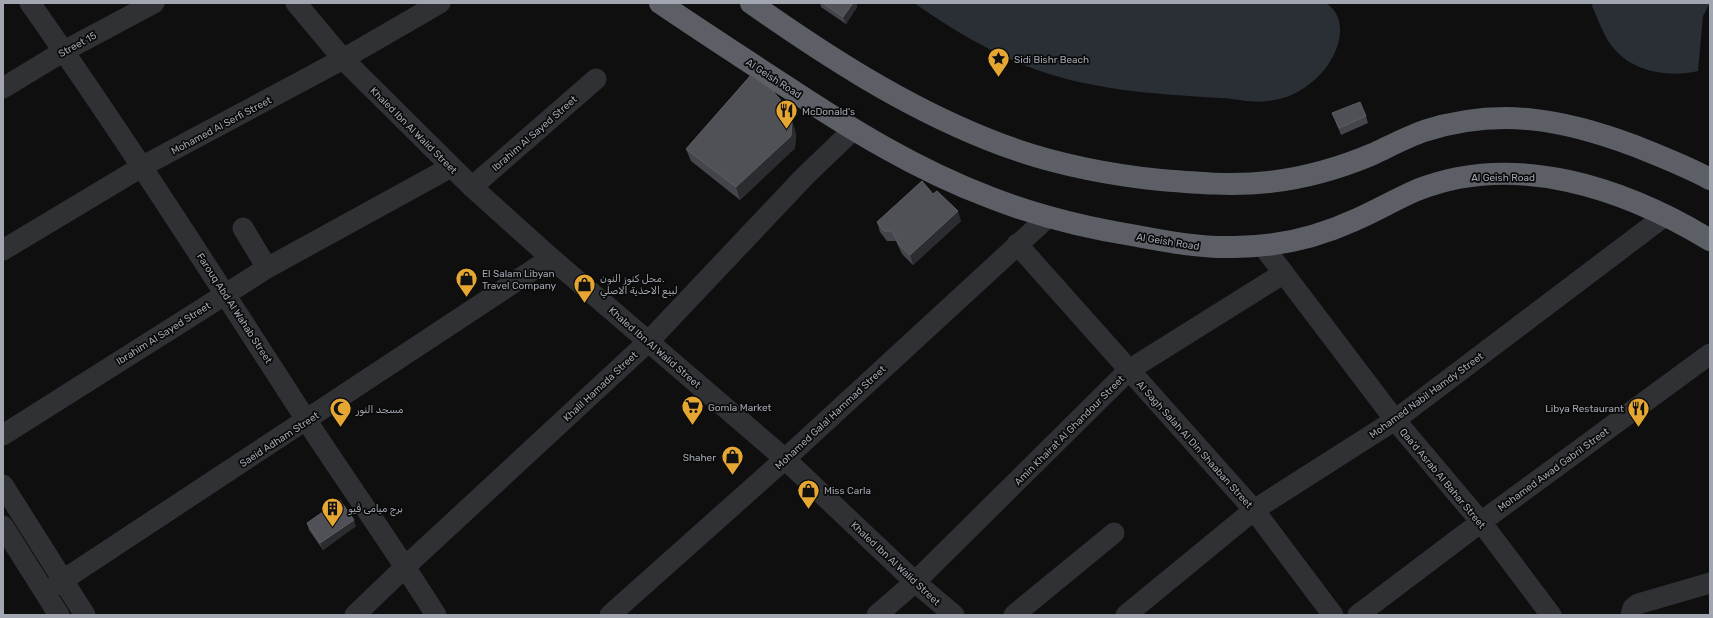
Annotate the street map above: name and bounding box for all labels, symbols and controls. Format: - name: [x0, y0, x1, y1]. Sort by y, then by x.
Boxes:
- street label: Street 15: [56, 30, 99, 60]
- place icon: Sidi Bishr Beach: [986, 46, 1012, 79]
- place label: Sidi Bishr Beach: [1014, 54, 1089, 66]
- street label: Al Geish Road: [743, 56, 803, 101]
- street label: Khaled Ibn Al Walid Street: [367, 85, 459, 177]
- street label: Ibrahim Al Sayed Street: [490, 93, 580, 174]
- street label: Mohamed Al Serfi Street: [169, 94, 274, 157]
- restaurant icon: McDonald's: [773, 98, 799, 131]
- place label: McDonald's: [802, 106, 855, 118]
- street label: Al Geish Road: [1471, 172, 1535, 184]
- street label: Al Geish Road: [1135, 231, 1200, 253]
- street label: Farouq Abd Al Wahab Street: [194, 251, 274, 366]
- shop icon: El Salam Libyan Travel Company: [453, 266, 479, 299]
- place label: El Salam Libyan Travel Company: [482, 268, 557, 292]
- shop icon: محل كنوز النون. لبيع الاحذية الاصلي: [571, 271, 597, 304]
- place label: محل كنوز النون. لبيع الاحذية الاصلي: [600, 273, 678, 299]
- street label: Ibrahim Al Sayed Street: [114, 300, 213, 368]
- street label: Khaled Ibn Al Walid Street: [606, 305, 703, 391]
- street label: Khalil Hamada Street: [561, 349, 640, 424]
- street label: Mohamed Nabil Hamdy Street: [1367, 350, 1486, 441]
- street label: Mohamed Galal Hammad Street: [773, 363, 888, 472]
- street label: Amin Khairat Al Ghandour Street: [1012, 373, 1127, 488]
- street label: Al Sagh Salah Al Din Shaaban Street: [1134, 378, 1255, 511]
- supermarket icon: Gomla Market: [680, 394, 706, 427]
- restaurant icon: Libya Restaurant: [1626, 395, 1652, 428]
- mosque icon: مسجد النور: [327, 396, 353, 429]
- place label: Gomla Market: [708, 402, 772, 414]
- place label: Libya Restaurant: [1545, 403, 1624, 415]
- place label: مسجد النور: [355, 404, 404, 416]
- street label: Saeid Adham Street: [238, 410, 322, 470]
- street label: Mohamed Awad Gabril Street: [1496, 425, 1612, 514]
- street label: Qaa'd Asrab Al Bahar Street: [1397, 426, 1488, 531]
- shop icon: Shaher: [719, 444, 745, 477]
- place label: Shaher: [683, 452, 716, 464]
- shop icon: Miss Carla: [796, 477, 822, 510]
- place label: Miss Carla: [824, 485, 871, 497]
- building icon: برج ميامى ڤيو: [320, 495, 346, 528]
- place label: برج ميامى ڤيو: [348, 503, 403, 516]
- street label: Khaled Ibn Al Walid Street: [848, 519, 943, 608]

